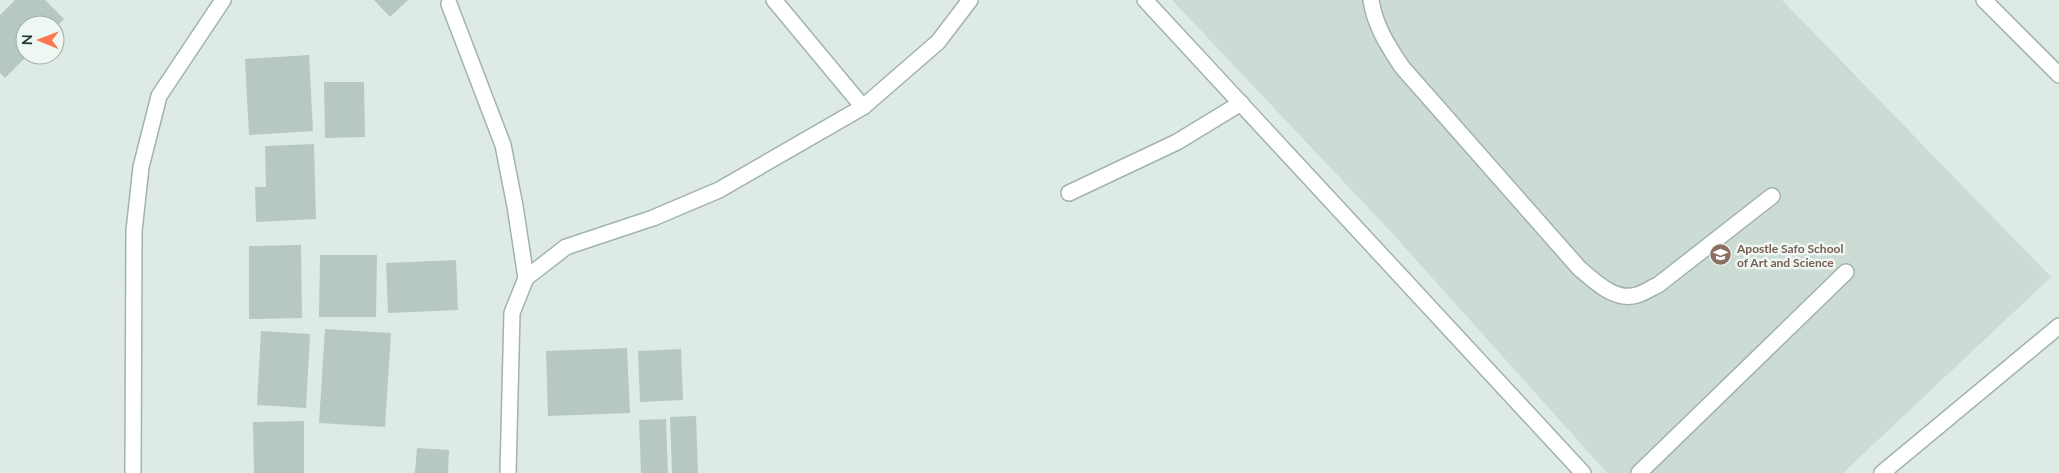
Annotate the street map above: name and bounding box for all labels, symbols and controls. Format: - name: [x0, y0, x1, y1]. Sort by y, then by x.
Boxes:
- north arrow: [15, 15, 65, 65]
- text: N: [18, 34, 35, 45]
- place label: Apostle Safo School of Art and Science: [1736, 241, 1843, 270]
- school or university icon: Apostle Safo School of Art and Science: [1709, 243, 1733, 267]

